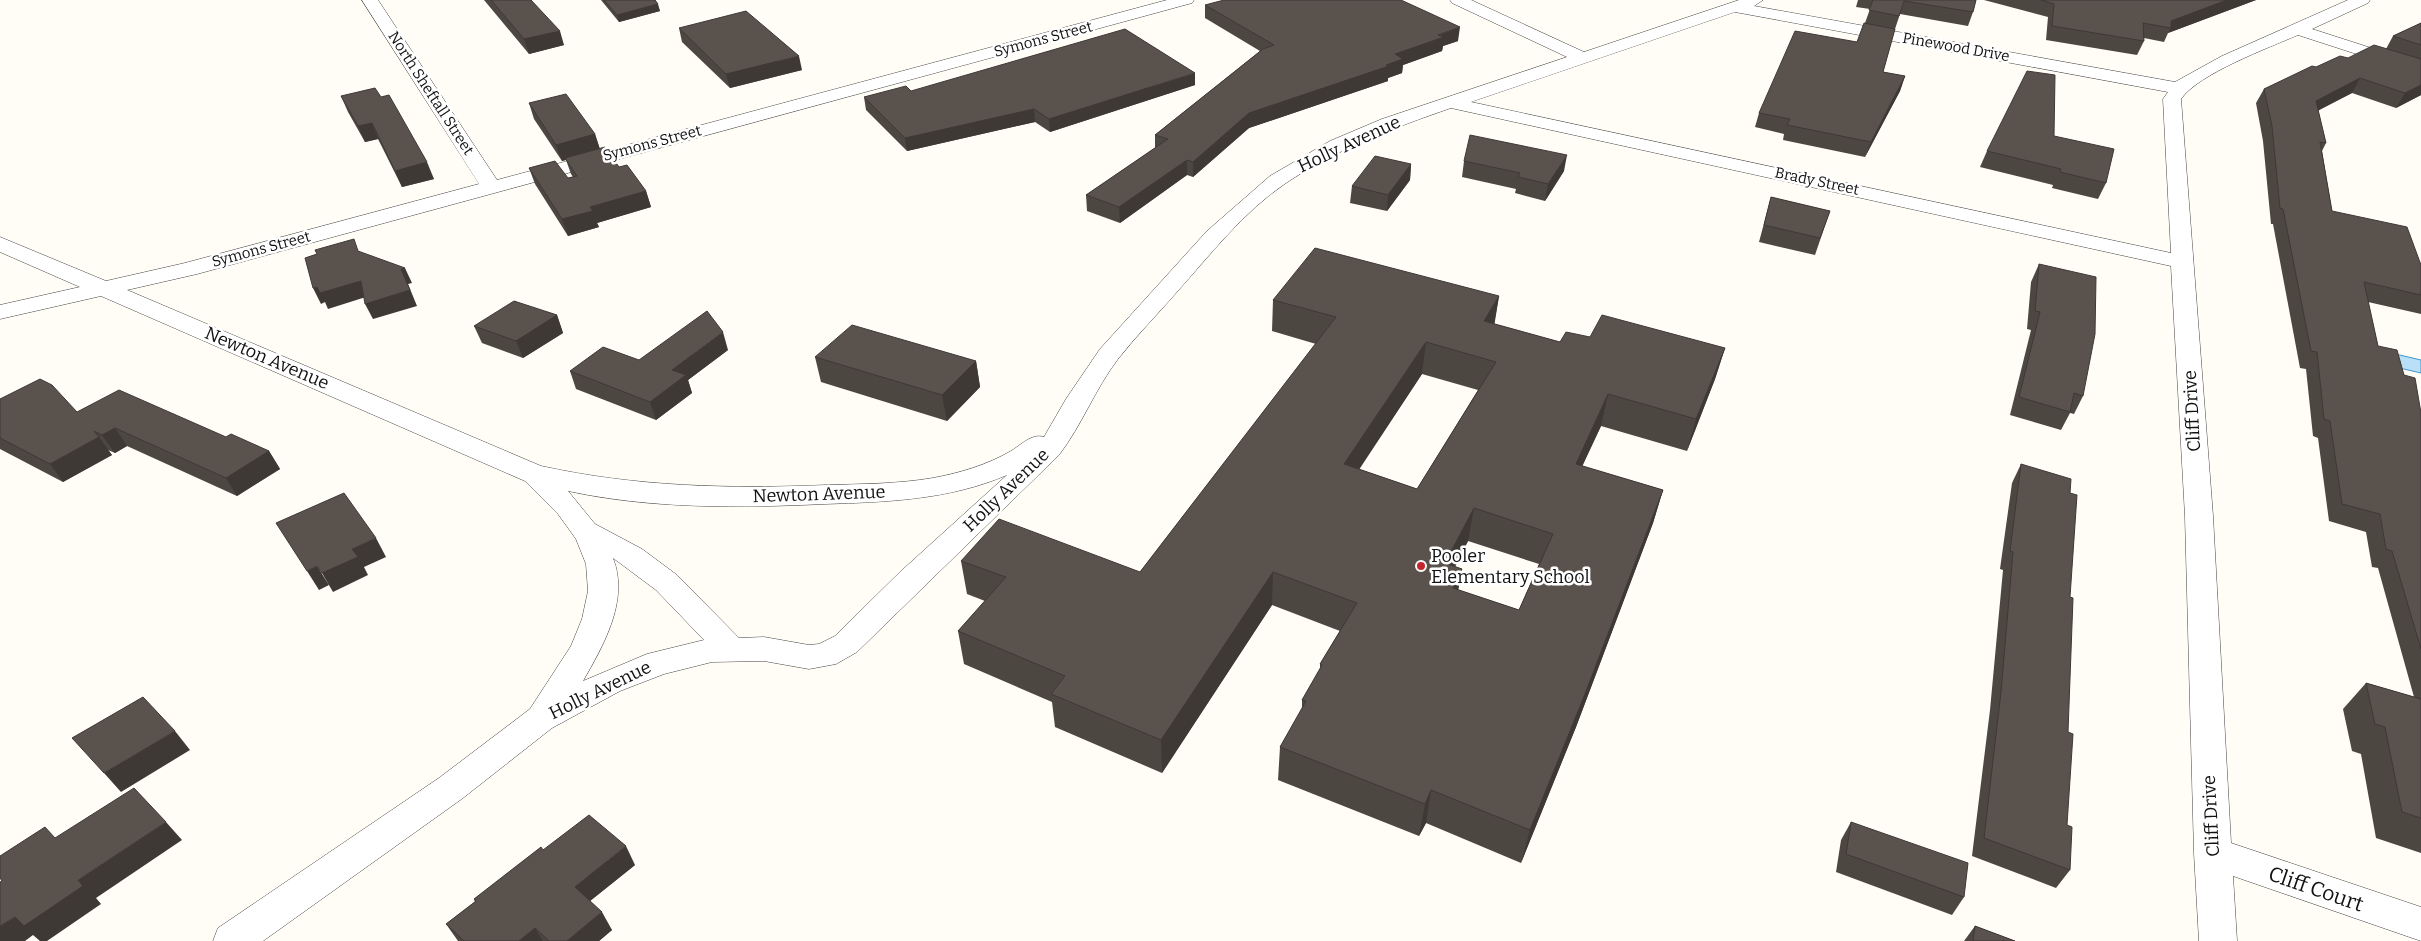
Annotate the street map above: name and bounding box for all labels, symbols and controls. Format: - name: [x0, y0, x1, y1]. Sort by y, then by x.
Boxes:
- street label: Symons Street: [992, 17, 1095, 61]
- street label: North Sheftall Street: [384, 28, 478, 159]
- street label: Pinewood Drive: [1901, 29, 2011, 65]
- street label: Holly Avenue: [1294, 111, 1404, 177]
- street label: Symons Street: [601, 121, 704, 165]
- street label: Brady Street: [1773, 163, 1861, 199]
- street label: Symons Street: [210, 227, 313, 271]
- street label: Newton Avenue: [202, 322, 332, 394]
- street label: Cliff Drive: [2179, 370, 2205, 452]
- street label: Holly Avenue: [958, 444, 1054, 536]
- street label: Newton Avenue: [752, 481, 886, 507]
- place label: Pooler Elementary School: [1431, 545, 1590, 588]
- marker: Pooler Elementary School: [1415, 560, 1427, 572]
- street label: Holly Avenue: [545, 656, 655, 724]
- street label: Cliff Drive: [2198, 775, 2224, 857]
- street label: Cliff Court: [2265, 861, 2367, 917]

